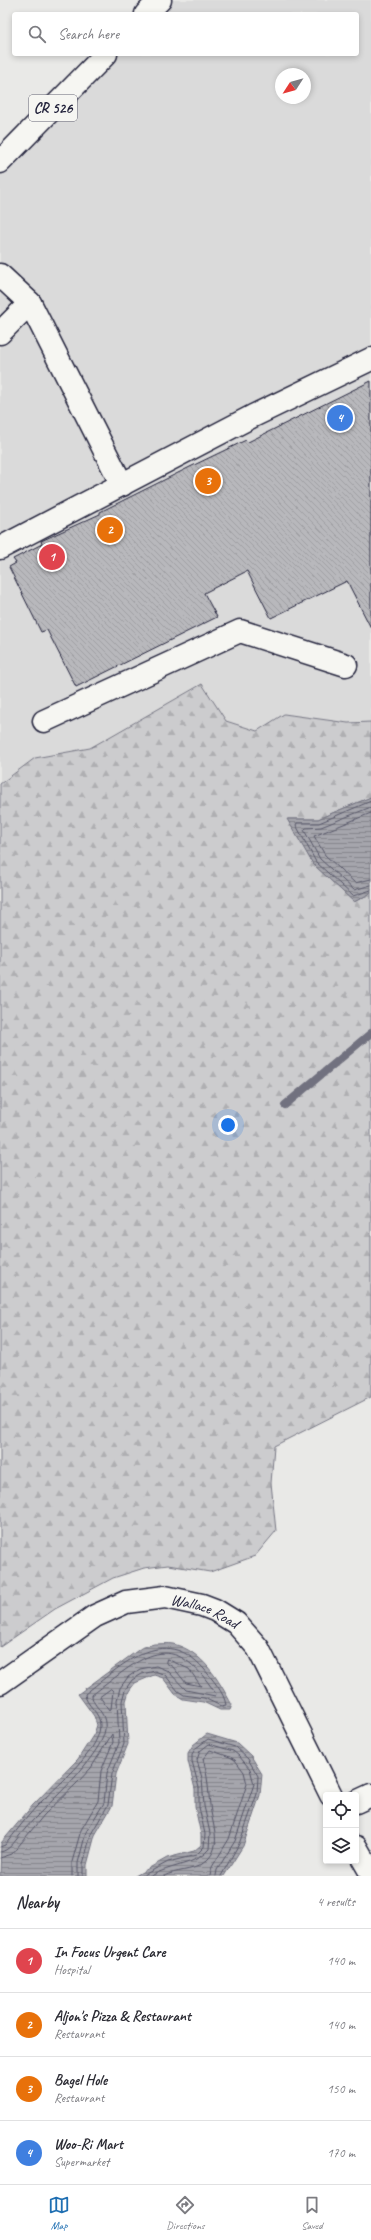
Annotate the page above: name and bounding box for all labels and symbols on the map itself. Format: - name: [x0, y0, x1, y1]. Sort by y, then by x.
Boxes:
- north arrow: [275, 68, 311, 104]
- road number: CR 526: [29, 95, 77, 121]
- pin: 4: [327, 403, 353, 433]
- pin: 3: [195, 466, 221, 496]
- pin: 2: [97, 515, 123, 545]
- pin: 1: [39, 542, 65, 572]
- your location: [218, 1115, 238, 1135]
- street label: Wallace Road: [169, 1590, 245, 1635]

